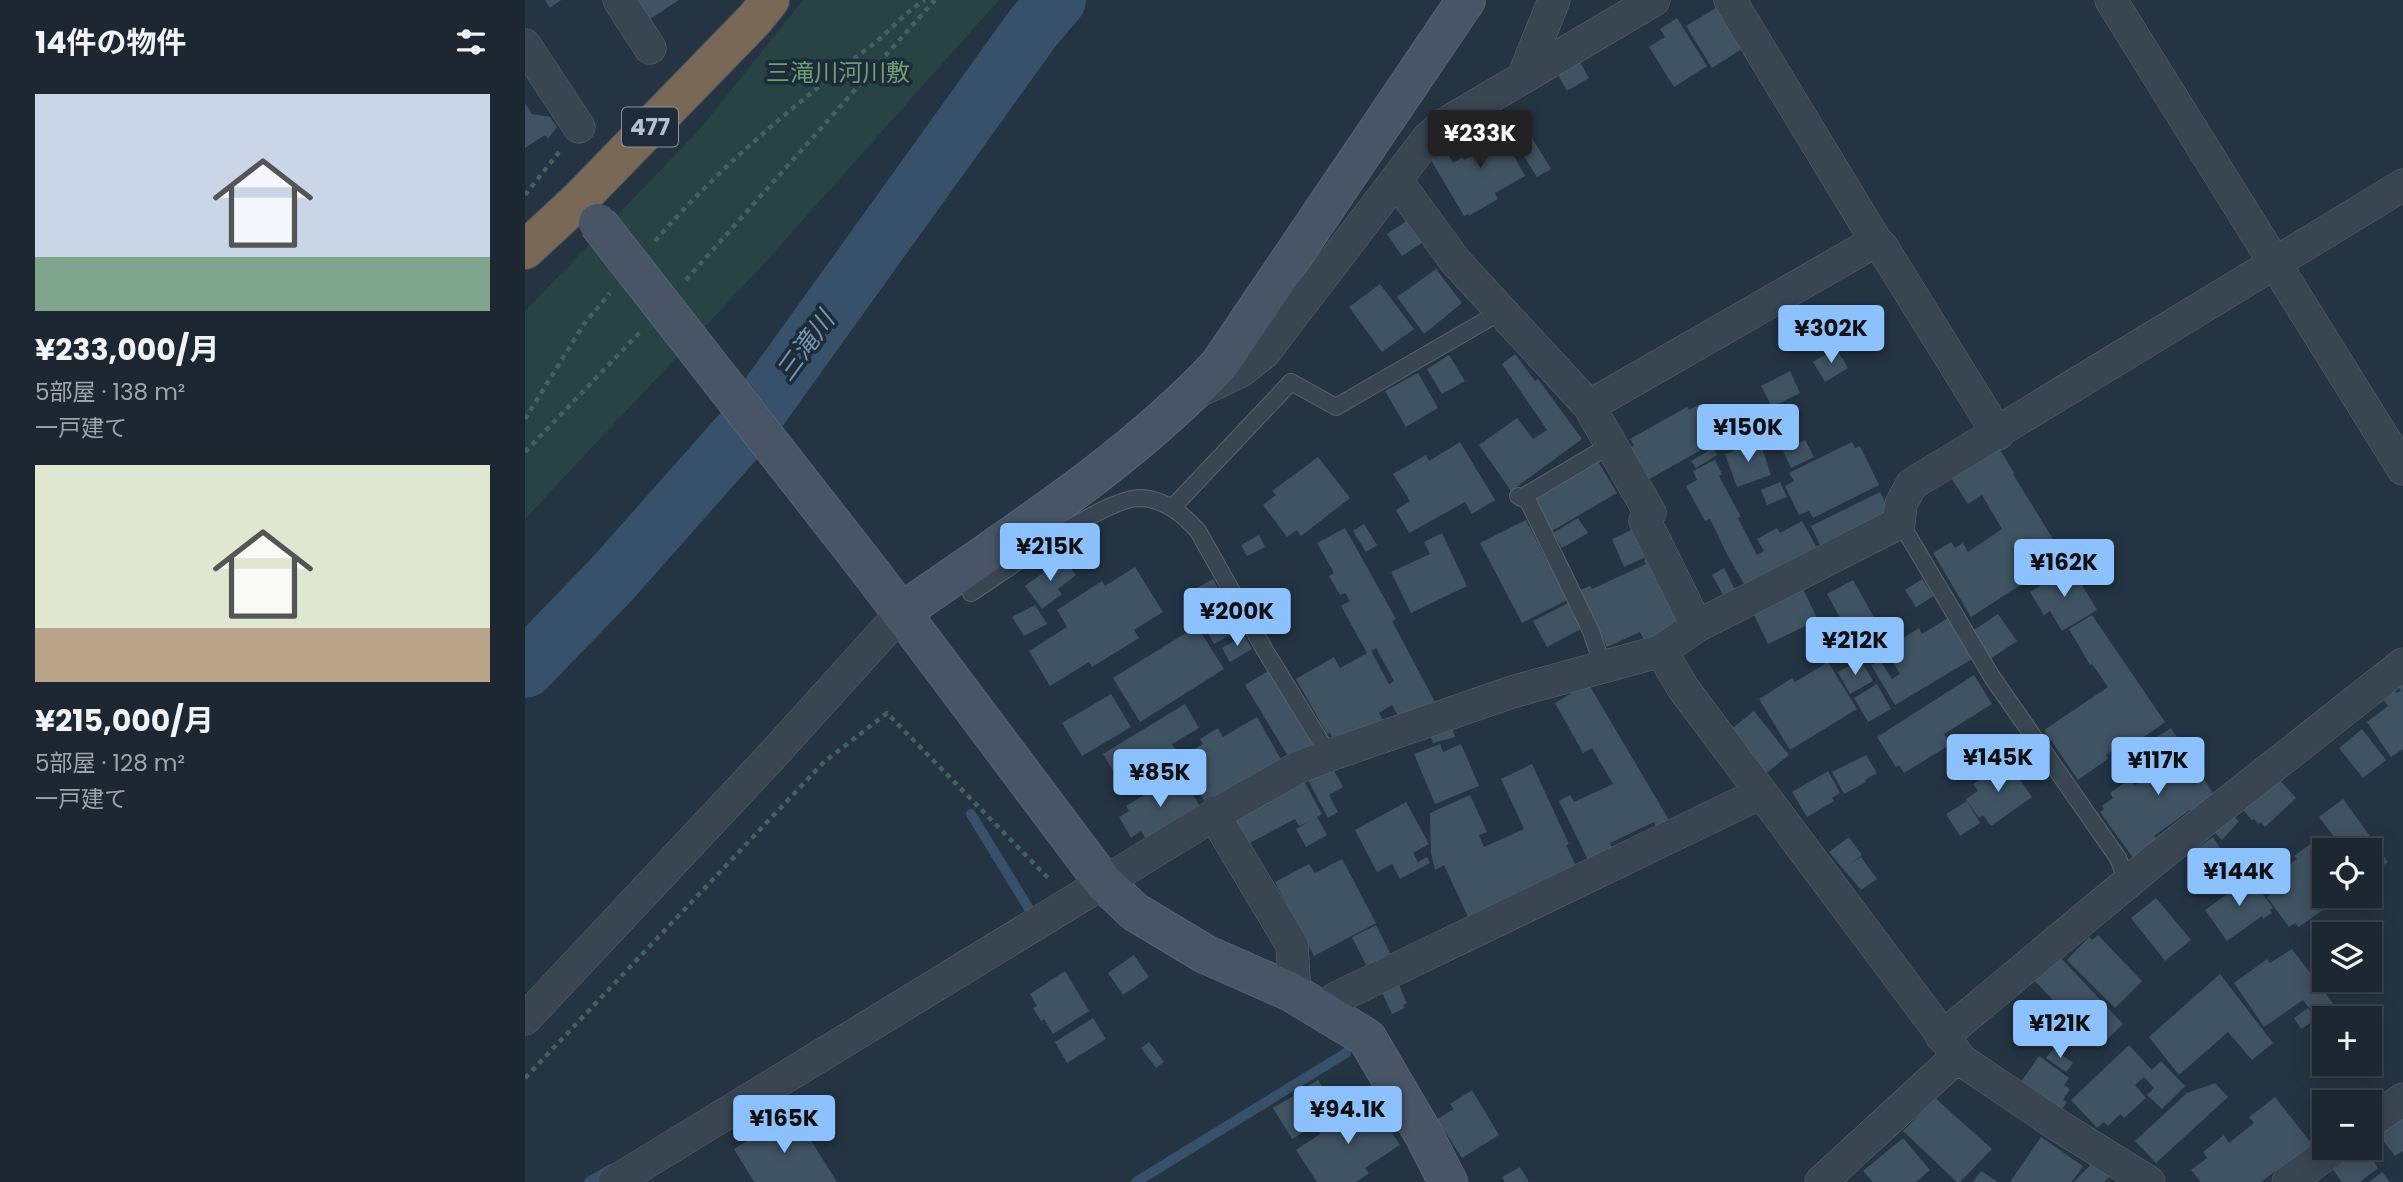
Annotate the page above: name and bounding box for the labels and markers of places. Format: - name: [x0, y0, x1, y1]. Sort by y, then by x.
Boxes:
- pin: ¥233K: [1431, 110, 1529, 170]
- pin: ¥302K: [1782, 306, 1880, 365]
- pin: ¥150K: [1699, 405, 1797, 464]
- pin: ¥215K: [1001, 524, 1099, 583]
- pin: ¥162K: [2015, 540, 2113, 599]
- pin: ¥200K: [1188, 588, 1286, 648]
- pin: ¥212K: [1806, 618, 1904, 677]
- pin: ¥145K: [1949, 734, 2047, 794]
- pin: ¥117K: [2109, 738, 2207, 797]
- pin: ¥85K: [1119, 750, 1201, 809]
- pin: ¥144K: [2190, 848, 2288, 908]
- pin: ¥121K: [2011, 1000, 2109, 1060]
- pin: ¥94.1K: [1291, 1086, 1405, 1146]
- pin: ¥165K: [735, 1096, 833, 1155]

